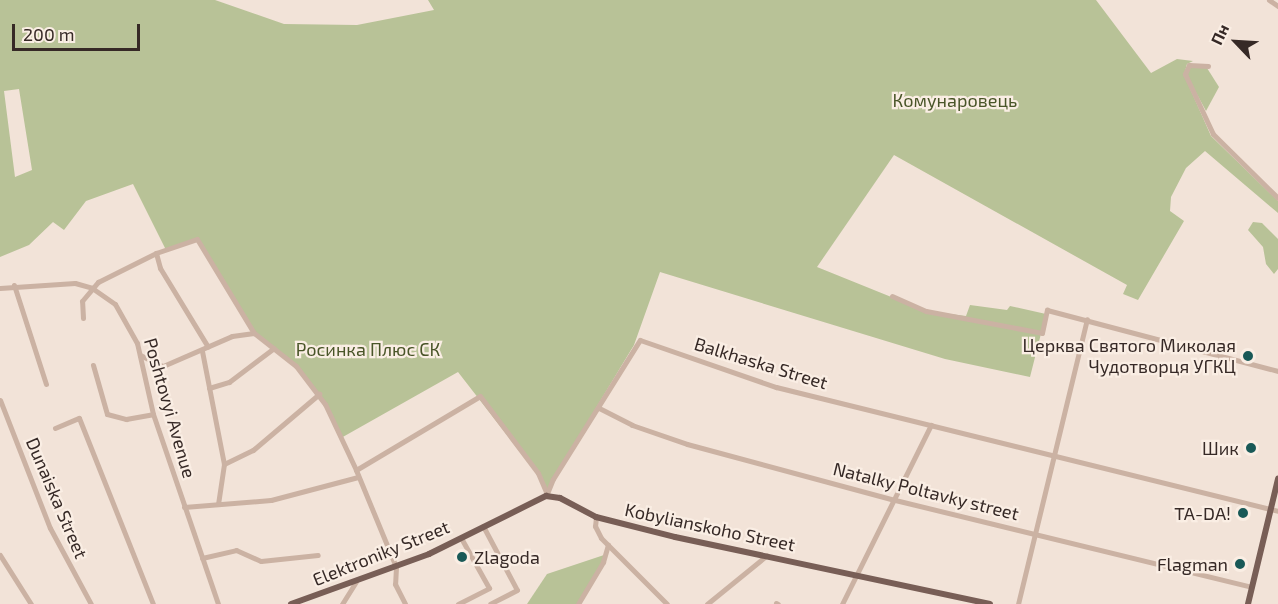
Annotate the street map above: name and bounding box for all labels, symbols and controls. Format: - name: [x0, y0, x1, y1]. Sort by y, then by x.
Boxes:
- scale bar: [15, 12, 142, 50]
- north arrow: [1206, 12, 1266, 72]
- text: Пн: [1206, 21, 1232, 48]
- text: 200 m: [23, 23, 75, 45]
- park label: Комунаровець: [893, 89, 1017, 111]
- street label: Balkhaska Street: [692, 332, 830, 394]
- street label: Poshtovyi Avenue: [140, 335, 200, 481]
- place label: Церква Святого Миколая Чудотворця УГКЦ: [1022, 335, 1236, 378]
- park label: Росинка Плюс СК: [296, 338, 440, 360]
- marker: Церква Святого Миколая Чудотворця УГКЦ: [1241, 349, 1255, 363]
- street label: Dunaiska Street: [22, 434, 92, 562]
- place label: Шик: [1202, 437, 1239, 459]
- marker: Шик: [1244, 441, 1258, 455]
- street label: Natalky Poltavky street: [830, 457, 1022, 525]
- street label: Kobylianskoho Street: [623, 498, 797, 556]
- place label: TA-DA!: [1174, 502, 1231, 524]
- marker: TA-DA!: [1236, 506, 1250, 520]
- street label: Elektroniky Street: [309, 516, 453, 590]
- place label: Zlagoda: [474, 546, 540, 568]
- marker: Zlagoda: [455, 550, 469, 564]
- place label: Flagman: [1157, 553, 1228, 575]
- marker: Flagman: [1233, 557, 1247, 571]

